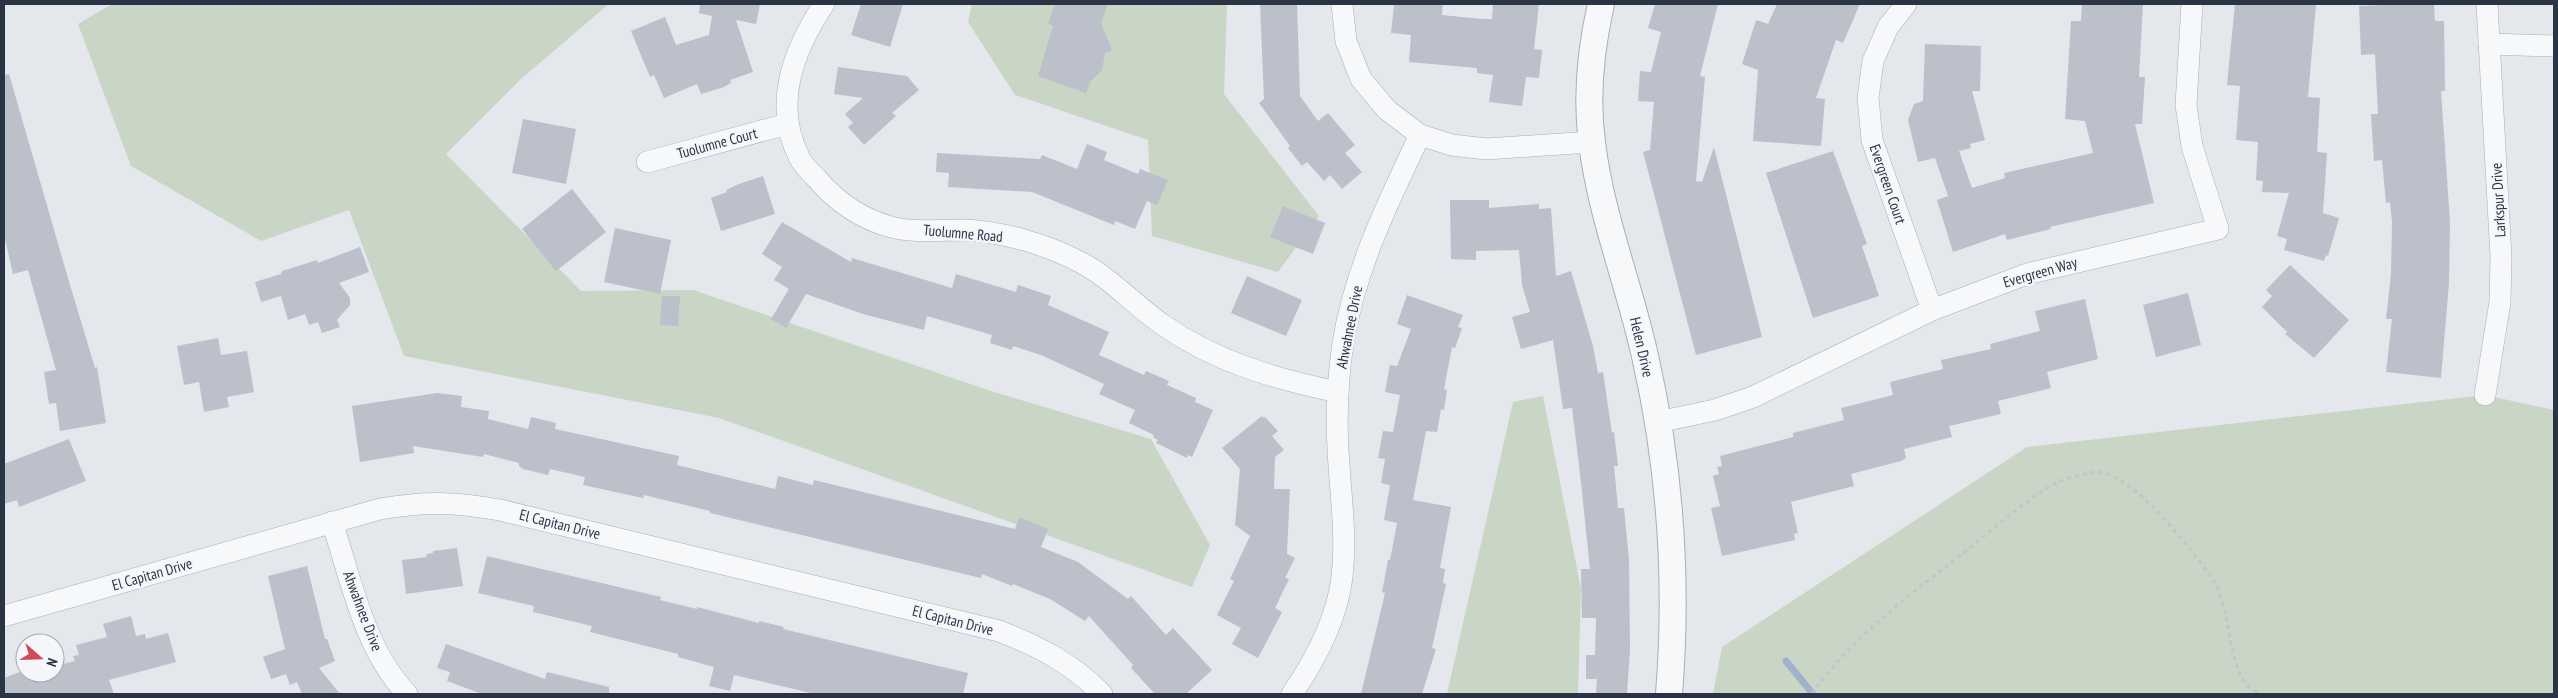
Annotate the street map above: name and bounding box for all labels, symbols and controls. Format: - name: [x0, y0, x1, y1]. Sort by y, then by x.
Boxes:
- street label: Tuolumne Court: [675, 123, 759, 163]
- street label: Evergreen Court: [1865, 142, 1911, 226]
- street label: Larkspur Drive: [2487, 162, 2509, 238]
- street label: Tuolumne Road: [922, 220, 1004, 246]
- street label: Evergreen Way: [2001, 252, 2080, 292]
- street label: Ahwahnee Drive: [1332, 284, 1366, 370]
- street label: Helen Drive: [1626, 315, 1658, 379]
- street label: El Capitan Drive: [518, 505, 602, 543]
- street label: El Capitan Drive: [110, 553, 194, 595]
- street label: Ahwahnee Drive: [339, 568, 387, 654]
- street label: El Capitan Drive: [911, 601, 995, 639]
- north arrow: [15, 633, 65, 683]
- text: N: [42, 656, 62, 669]

